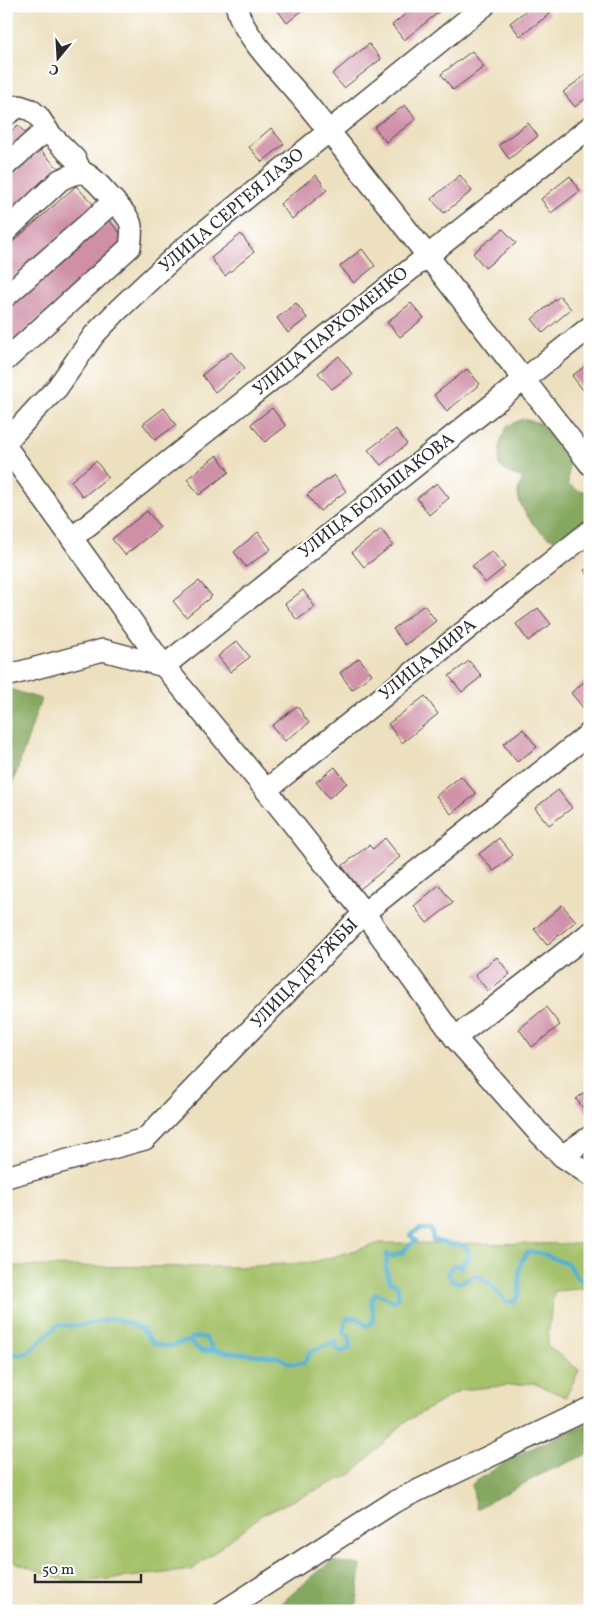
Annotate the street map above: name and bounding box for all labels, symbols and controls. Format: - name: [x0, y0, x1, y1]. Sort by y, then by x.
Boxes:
- north arrow: [32, 32, 82, 82]
- text: С: [47, 59, 62, 79]
- street label: УЛИЦА СЕРГЕЯ ЛАЗО: [154, 143, 310, 279]
- street label: УЛИЦА ПАРХОМЕНКО: [248, 262, 414, 402]
- street label: УЛИЦА БОЛЬШАКОВА: [294, 427, 460, 565]
- street label: УЛИЦА МИРА: [374, 613, 482, 707]
- street label: УЛИЦА ДРУЖБЫ: [246, 913, 364, 1035]
- scale bar: [35, 1552, 141, 1584]
- text: 50 m: [42, 1560, 74, 1581]

